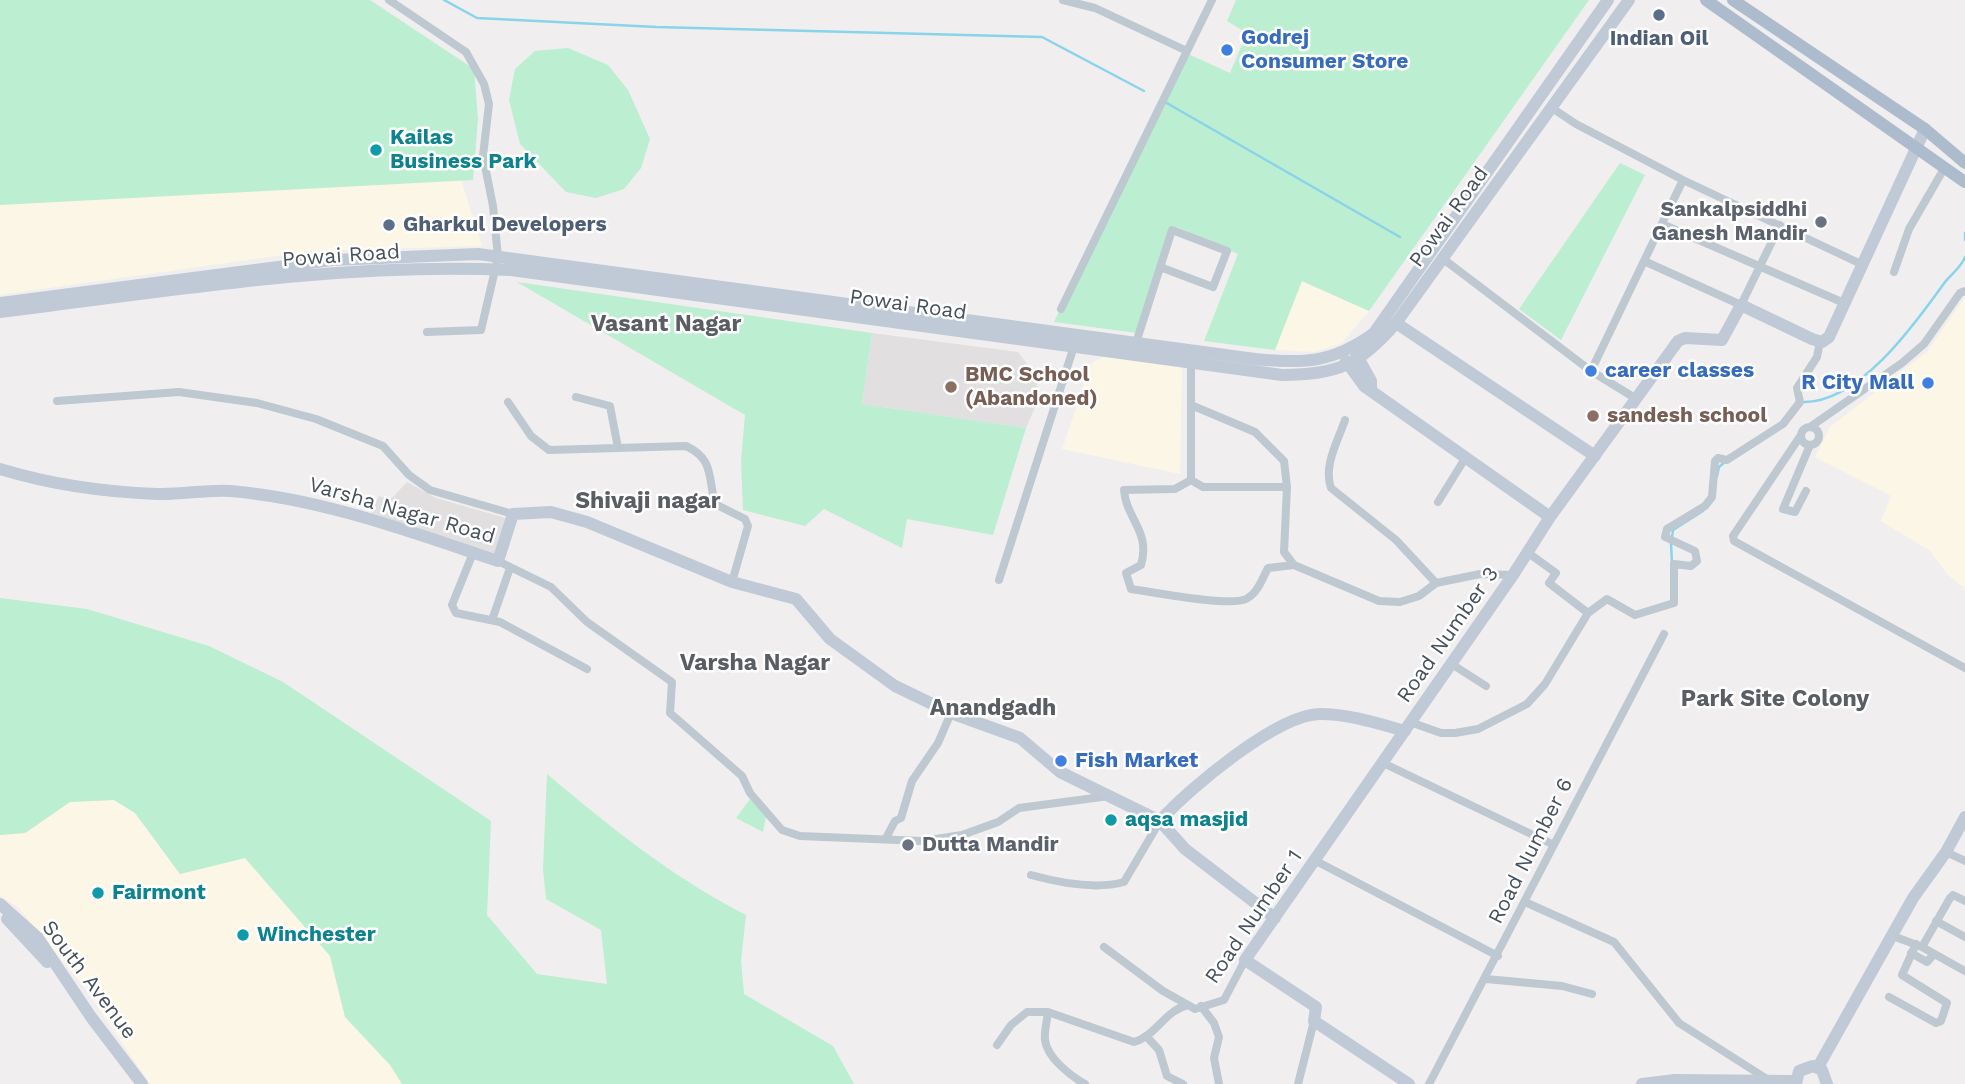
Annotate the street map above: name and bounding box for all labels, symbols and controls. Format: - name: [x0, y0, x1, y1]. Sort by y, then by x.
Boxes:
- marker: Indian Oil: [1651, 7, 1667, 23]
- place label: Godrej Consumer Store: [1241, 25, 1408, 75]
- place label: Indian Oil: [1610, 26, 1708, 52]
- marker: Godrej Consumer Store: [1219, 42, 1235, 58]
- place label: Kailas Business Park: [390, 125, 537, 175]
- marker: Kailas Business Park: [368, 142, 384, 158]
- street label: Powai Road: [1404, 162, 1494, 272]
- place label: Sankalpsiddhi Ganesh Mandir: [1652, 197, 1807, 247]
- place label: Gharkul Developers: [403, 212, 607, 238]
- marker: Sankalpsiddhi Ganesh Mandir: [1813, 214, 1829, 230]
- marker: Gharkul Developers: [381, 217, 397, 233]
- street label: Powai Road: [281, 239, 401, 273]
- street label: Powai Road: [848, 284, 968, 326]
- district label: Vasant Nagar: [591, 310, 741, 338]
- place label: career classes: [1605, 358, 1754, 384]
- place label: BMC School (Abandoned): [965, 362, 1098, 412]
- marker: career classes: [1583, 363, 1599, 379]
- place label: R City Mall: [1801, 370, 1914, 396]
- marker: R City Mall: [1920, 375, 1936, 391]
- marker: BMC School (Abandoned): [943, 379, 959, 395]
- place label: sandesh school: [1607, 403, 1767, 429]
- marker: sandesh school: [1585, 408, 1601, 424]
- street label: Varsha Nagar Road: [306, 472, 498, 550]
- district label: Shivaji nagar: [575, 487, 721, 515]
- street label: Road Number 3: [1392, 562, 1504, 708]
- district label: Varsha Nagar: [680, 649, 830, 677]
- district label: Park Site Colony: [1681, 685, 1869, 713]
- district label: Anandgadh: [930, 694, 1056, 722]
- place label: Fish Market: [1075, 748, 1198, 774]
- marker: Fish Market: [1053, 753, 1069, 769]
- street label: Road Number 6: [1483, 774, 1579, 928]
- place label: aqsa masjid: [1125, 807, 1248, 833]
- marker: aqsa masjid: [1103, 812, 1119, 828]
- place label: Dutta Mandir: [922, 832, 1059, 858]
- marker: Dutta Mandir: [900, 837, 916, 853]
- street label: Road Number 1: [1200, 845, 1308, 989]
- place label: Fairmont: [112, 880, 206, 906]
- marker: Fairmont: [90, 885, 106, 901]
- street label: South Avenue: [36, 916, 142, 1044]
- place label: Winchester: [257, 922, 376, 948]
- marker: Winchester: [235, 927, 251, 943]

